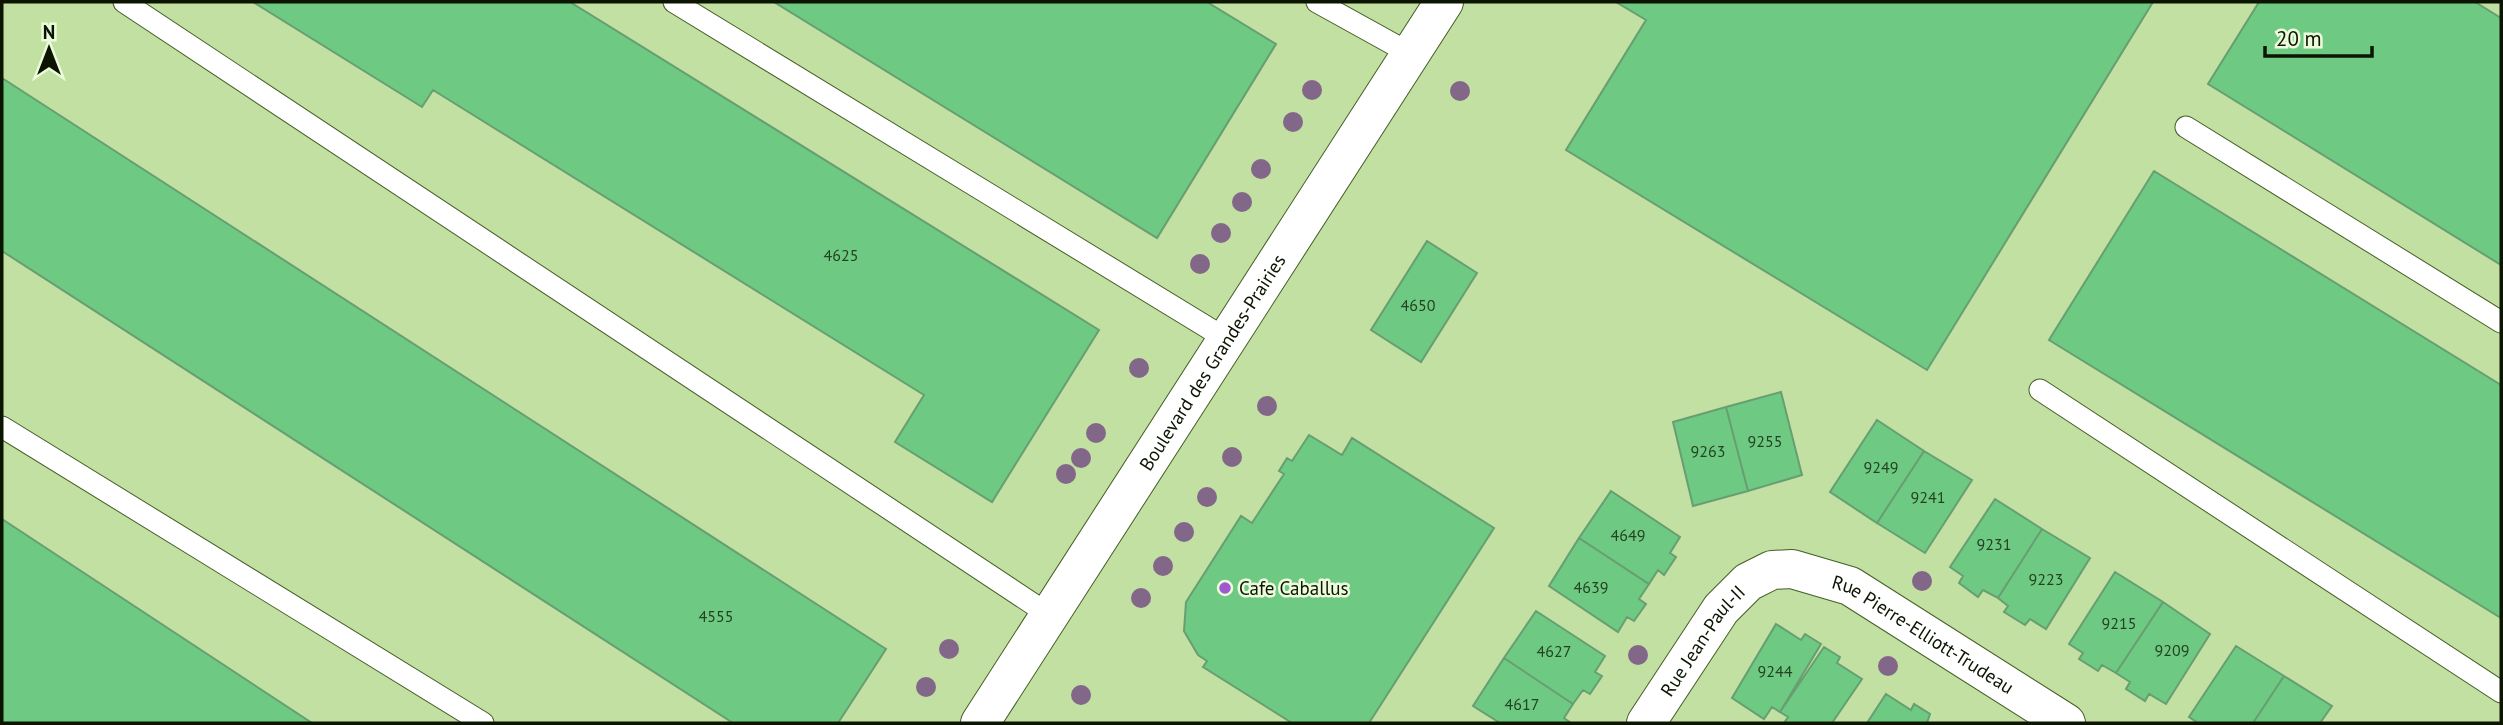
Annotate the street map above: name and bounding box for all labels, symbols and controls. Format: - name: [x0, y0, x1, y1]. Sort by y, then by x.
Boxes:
- north arrow: [14, 14, 84, 84]
- scale bar: [2265, 14, 2372, 58]
- text: N: [43, 20, 55, 44]
- text: 20 m: [2276, 25, 2322, 52]
- house number: 4625: [824, 245, 858, 265]
- street label: Boulevard des Grandes-Prairies: [1134, 250, 1291, 475]
- house number: 4650: [1401, 295, 1436, 315]
- house number: 9255: [1748, 431, 1782, 451]
- house number: 9263: [1691, 441, 1725, 461]
- house number: 9249: [1864, 457, 1898, 477]
- house number: 9241: [1911, 487, 1945, 507]
- house number: 4649: [1611, 525, 1645, 545]
- house number: 9231: [1977, 534, 2011, 554]
- street label: Rue Pierre-Elliott-Trudeau: [1829, 569, 2019, 699]
- house number: 9223: [2029, 569, 2063, 589]
- place label: Cafe Caballus: [1239, 576, 1349, 600]
- house number: 4639: [1574, 577, 1608, 597]
- marker: Cafe Caballus: [1217, 580, 1233, 596]
- street label: Rue Jean-Paul-II: [1655, 580, 1750, 701]
- house number: 4555: [699, 606, 733, 626]
- house number: 9215: [2102, 613, 2136, 633]
- house number: 9209: [2155, 640, 2189, 660]
- house number: 4627: [1537, 641, 1571, 661]
- house number: 9244: [1758, 661, 1793, 681]
- house number: 4617: [1505, 694, 1539, 714]

